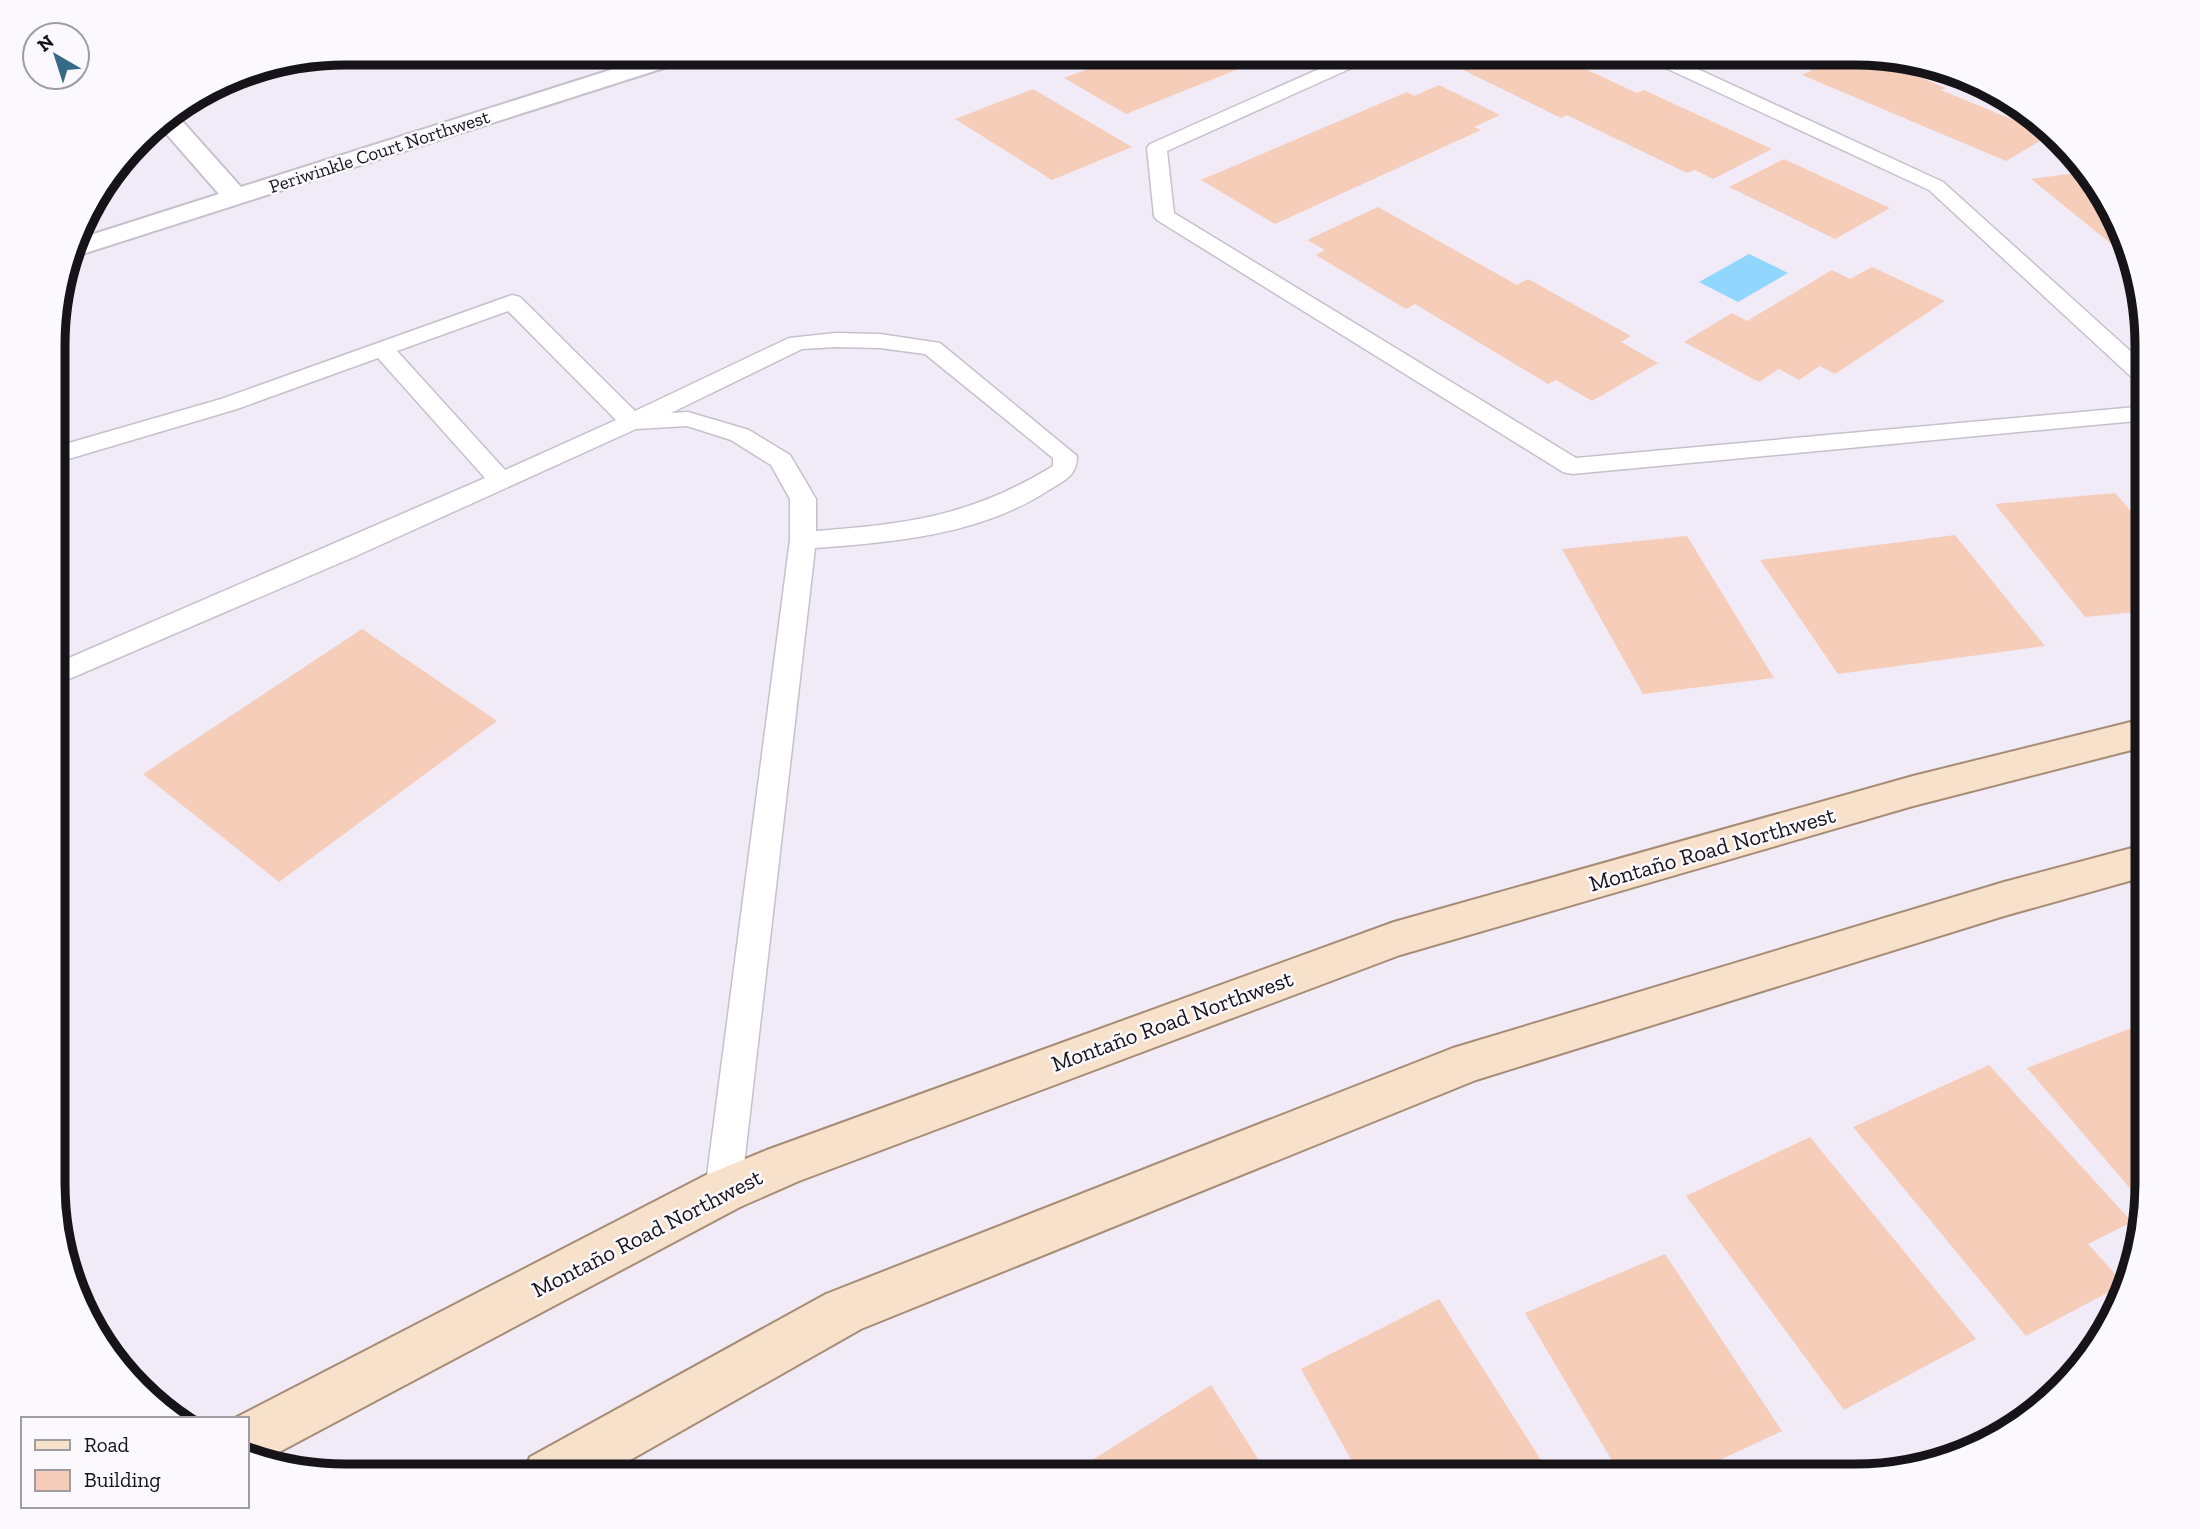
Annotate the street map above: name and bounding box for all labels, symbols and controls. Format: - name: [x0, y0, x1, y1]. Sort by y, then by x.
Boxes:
- north arrow: [21, 21, 91, 91]
- text: N: [33, 30, 58, 57]
- street label: Periwinkle Court Northwest: [266, 105, 492, 198]
- street label: Montaño Road Northwest: [1586, 800, 1839, 898]
- street label: Montaño Road Northwest: [1047, 964, 1297, 1078]
- street label: Montaño Road Northwest: [527, 1162, 767, 1303]
- legend: [21, 1417, 248, 1508]
- text: Road: [84, 1432, 130, 1457]
- text: Building: [84, 1467, 161, 1492]

